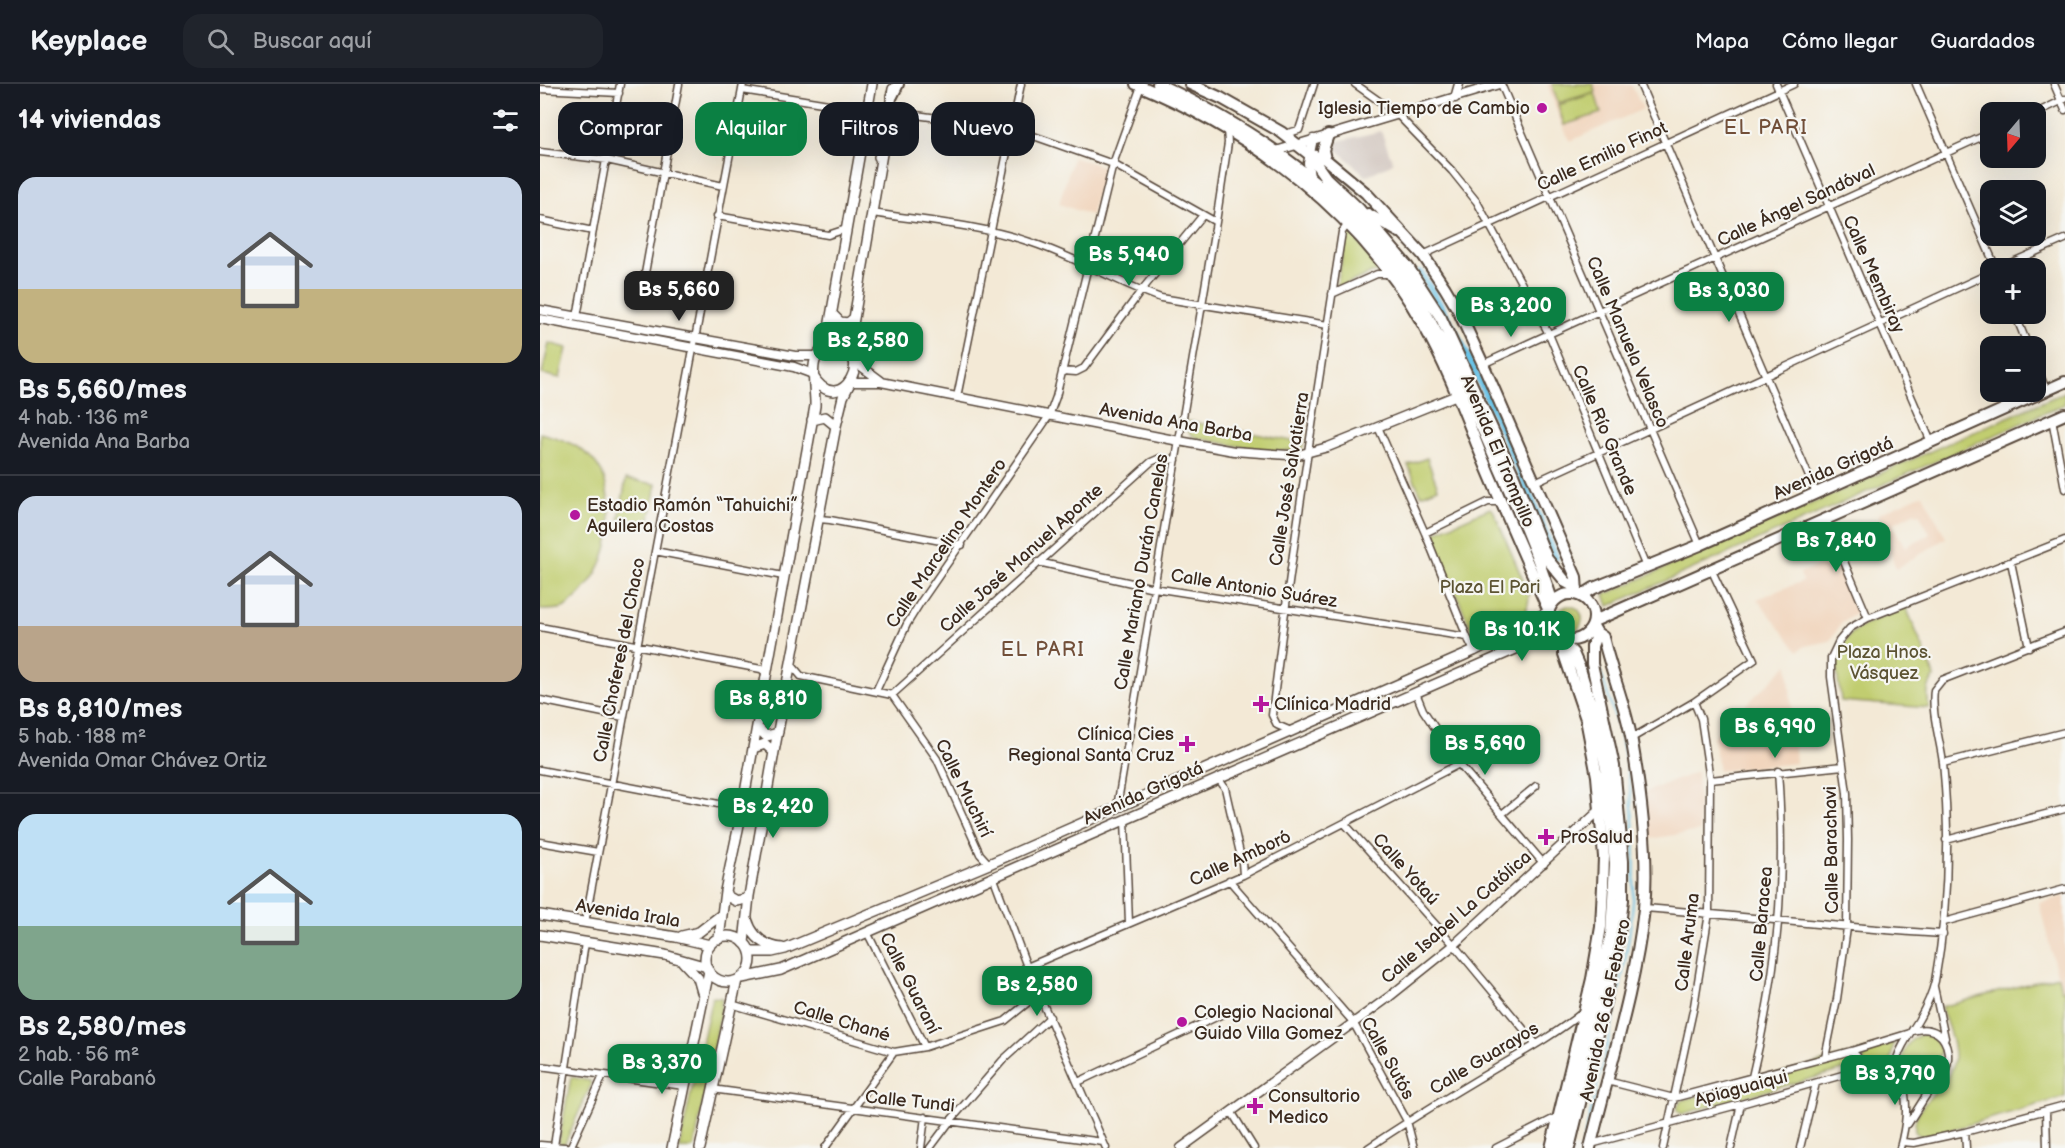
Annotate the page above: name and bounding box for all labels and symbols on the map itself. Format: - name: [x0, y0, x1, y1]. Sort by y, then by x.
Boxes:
- place label: Iglesia Tiempo de Cambio: [1318, 98, 1530, 119]
- marker: Iglesia Tiempo de Cambio: [1535, 101, 1549, 115]
- north arrow: [1980, 102, 2046, 168]
- district label: EL PARI: [1724, 116, 1808, 140]
- street label: Calle Emilio Finot: [1534, 117, 1671, 196]
- street label: Calle Ángel Sandóval: [1713, 158, 1878, 251]
- street label: Calle Membiray: [1838, 212, 1909, 337]
- pin: Bs 5,940: [1067, 236, 1191, 287]
- street label: Calle Manuela Velasco: [1582, 253, 1673, 431]
- pin: Bs 5,660: [617, 271, 741, 322]
- pin: Bs 3,030: [1667, 272, 1791, 323]
- pin: Bs 3,200: [1449, 287, 1573, 338]
- pin: Bs 2,580: [806, 322, 930, 373]
- street label: Calle Río Grande: [1568, 362, 1642, 499]
- street label: Avenida El Trompillo: [1456, 372, 1539, 531]
- street label: Calle José Salvatierra: [1265, 391, 1314, 568]
- street label: Avenida Ana Barba: [1098, 399, 1254, 446]
- street label: Avenida Grigotá: [1770, 433, 1896, 504]
- street label: Calle Mariano Durán Canelas: [1110, 452, 1173, 692]
- street label: Calle Marcelino Montero: [882, 455, 1011, 632]
- street label: Calle José Manuel Aponte: [935, 479, 1107, 637]
- place label: Estadio Ramón “Tahuichi” Aguilera Costas: [587, 495, 798, 537]
- marker: Estadio Ramón “Tahuichi” Aguilera Costas: [568, 508, 582, 522]
- pin: Bs 7,840: [1774, 522, 1898, 573]
- street label: Calle Choferes del Chaco: [589, 556, 650, 764]
- street label: Calle Antonio Suárez: [1169, 565, 1339, 612]
- park label: Plaza El Pari: [1439, 577, 1541, 598]
- pin: Bs 10.1K: [1460, 611, 1584, 662]
- district label: EL PARI: [1001, 638, 1085, 662]
- park label: Plaza Hnos. Vásquez: [1837, 642, 1931, 684]
- pin: Bs 8,810: [706, 680, 830, 731]
- place label: Clínica Madrid: [1274, 694, 1391, 715]
- marker: Clínica Madrid: [1252, 695, 1270, 713]
- pin: Bs 6,990: [1713, 708, 1837, 759]
- place label: Clínica Cies Regional Santa Cruz: [1008, 724, 1174, 766]
- pin: Bs 5,690: [1423, 725, 1547, 776]
- marker: Clínica Cies Regional Santa Cruz: [1178, 735, 1196, 753]
- street label: Calle Muchirí: [931, 736, 997, 841]
- street label: Avenida Grigotá: [1080, 758, 1206, 829]
- street label: Calle Barachavi: [1820, 786, 1843, 914]
- pin: Bs 2,420: [711, 788, 835, 839]
- street label: Calle Amboró: [1186, 826, 1294, 891]
- place label: ProSalud: [1560, 827, 1633, 848]
- marker: ProSalud: [1537, 828, 1555, 846]
- street label: Calle Yotaú: [1368, 829, 1443, 910]
- street label: Calle Isabel La Católica: [1377, 847, 1536, 988]
- street label: Calle Baracea: [1746, 865, 1777, 983]
- street label: Calle Aruma: [1671, 892, 1704, 992]
- street label: Avenida Irala: [574, 895, 682, 932]
- street label: Avenida 26 de Febrero: [1576, 917, 1635, 1103]
- street label: Calle Guaraní: [875, 929, 944, 1038]
- pin: Bs 2,580: [975, 966, 1099, 1017]
- street label: Calle Chané: [791, 997, 893, 1046]
- place label: Colegio Nacional Guido Villa Gomez: [1194, 1002, 1343, 1044]
- street label: Calle Sutós: [1356, 1013, 1419, 1103]
- marker: Colegio Nacional Guido Villa Gomez: [1175, 1015, 1189, 1029]
- street label: Calle Guarayos: [1426, 1018, 1543, 1099]
- pin: Bs 3,370: [600, 1044, 724, 1095]
- pin: Bs 3,790: [1833, 1055, 1957, 1106]
- street label: Apiaguaiqui: [1692, 1066, 1790, 1111]
- street label: Calle Tundi: [864, 1086, 956, 1117]
- place label: Consultorio Medico: [1268, 1086, 1360, 1128]
- marker: Consultorio Medico: [1246, 1097, 1264, 1115]

